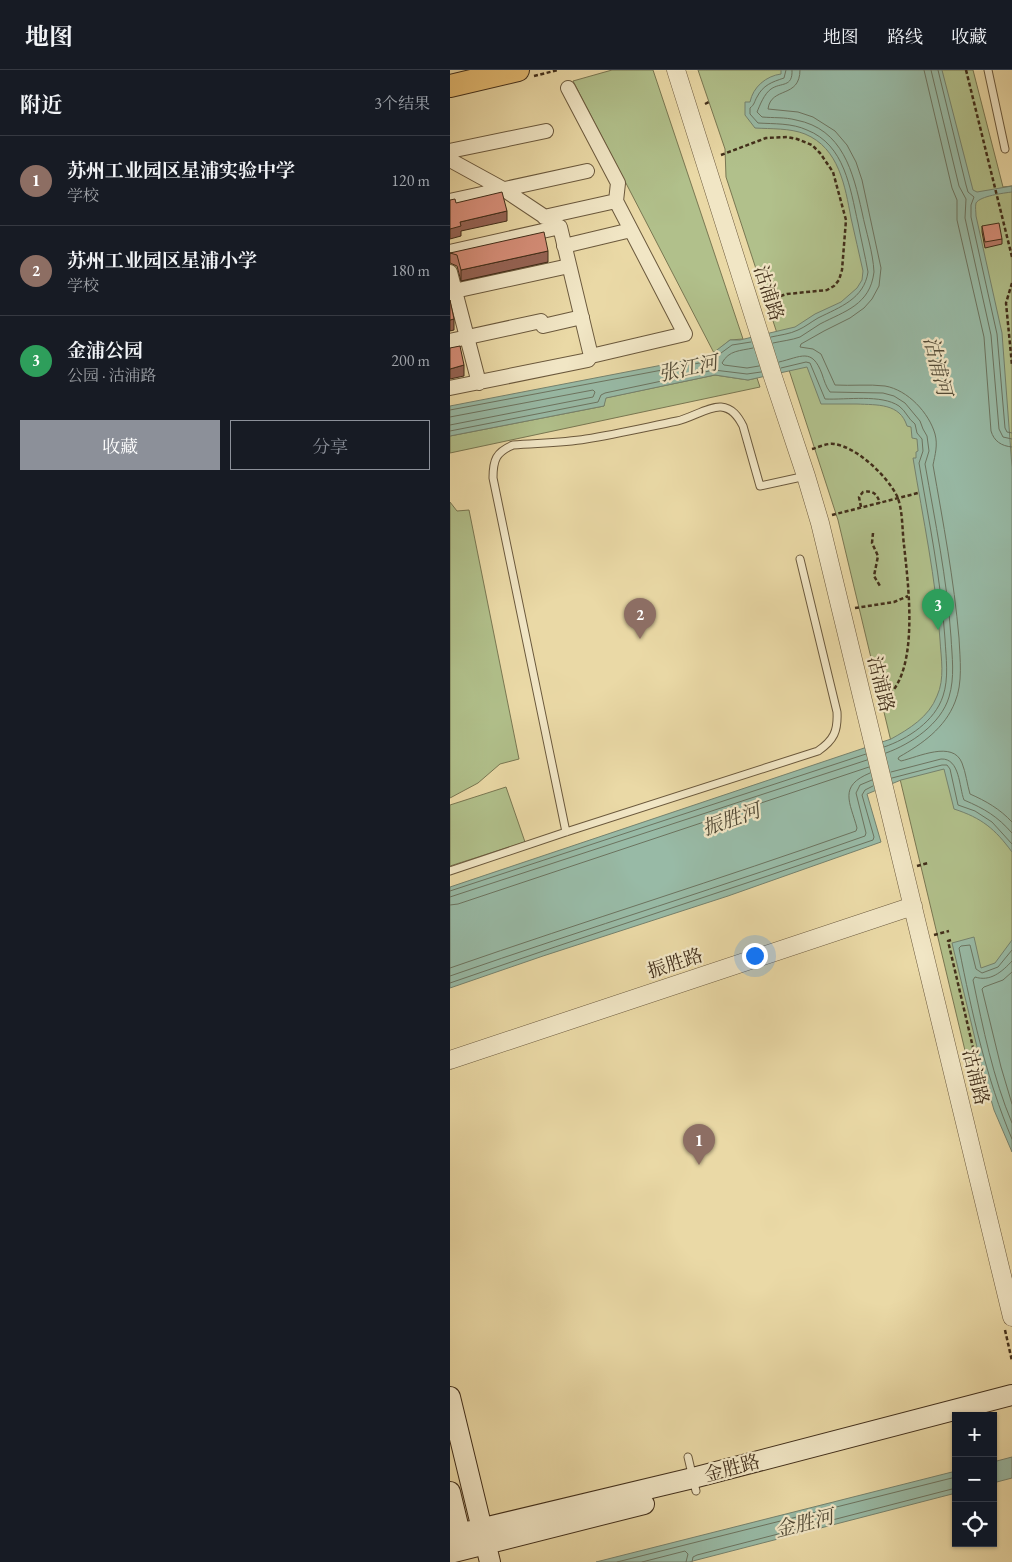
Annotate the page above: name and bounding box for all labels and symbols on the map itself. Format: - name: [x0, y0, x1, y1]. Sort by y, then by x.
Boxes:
- street label: 沽浦路: [748, 262, 790, 324]
- water label: 沽浦河: [918, 334, 959, 401]
- water label: 张江河: [656, 348, 723, 387]
- pin: 3: [922, 589, 954, 630]
- pin: 2: [624, 598, 656, 639]
- street label: 沽浦路: [862, 653, 900, 715]
- water label: 振胜河: [698, 796, 766, 841]
- street label: 振胜路: [644, 942, 706, 984]
- your location: [742, 943, 768, 969]
- street label: 沽浦路: [957, 1046, 995, 1108]
- pin: 1: [683, 1124, 715, 1165]
- street label: 金胜路: [701, 1449, 763, 1487]
- water label: 金胜河: [772, 1502, 839, 1543]

